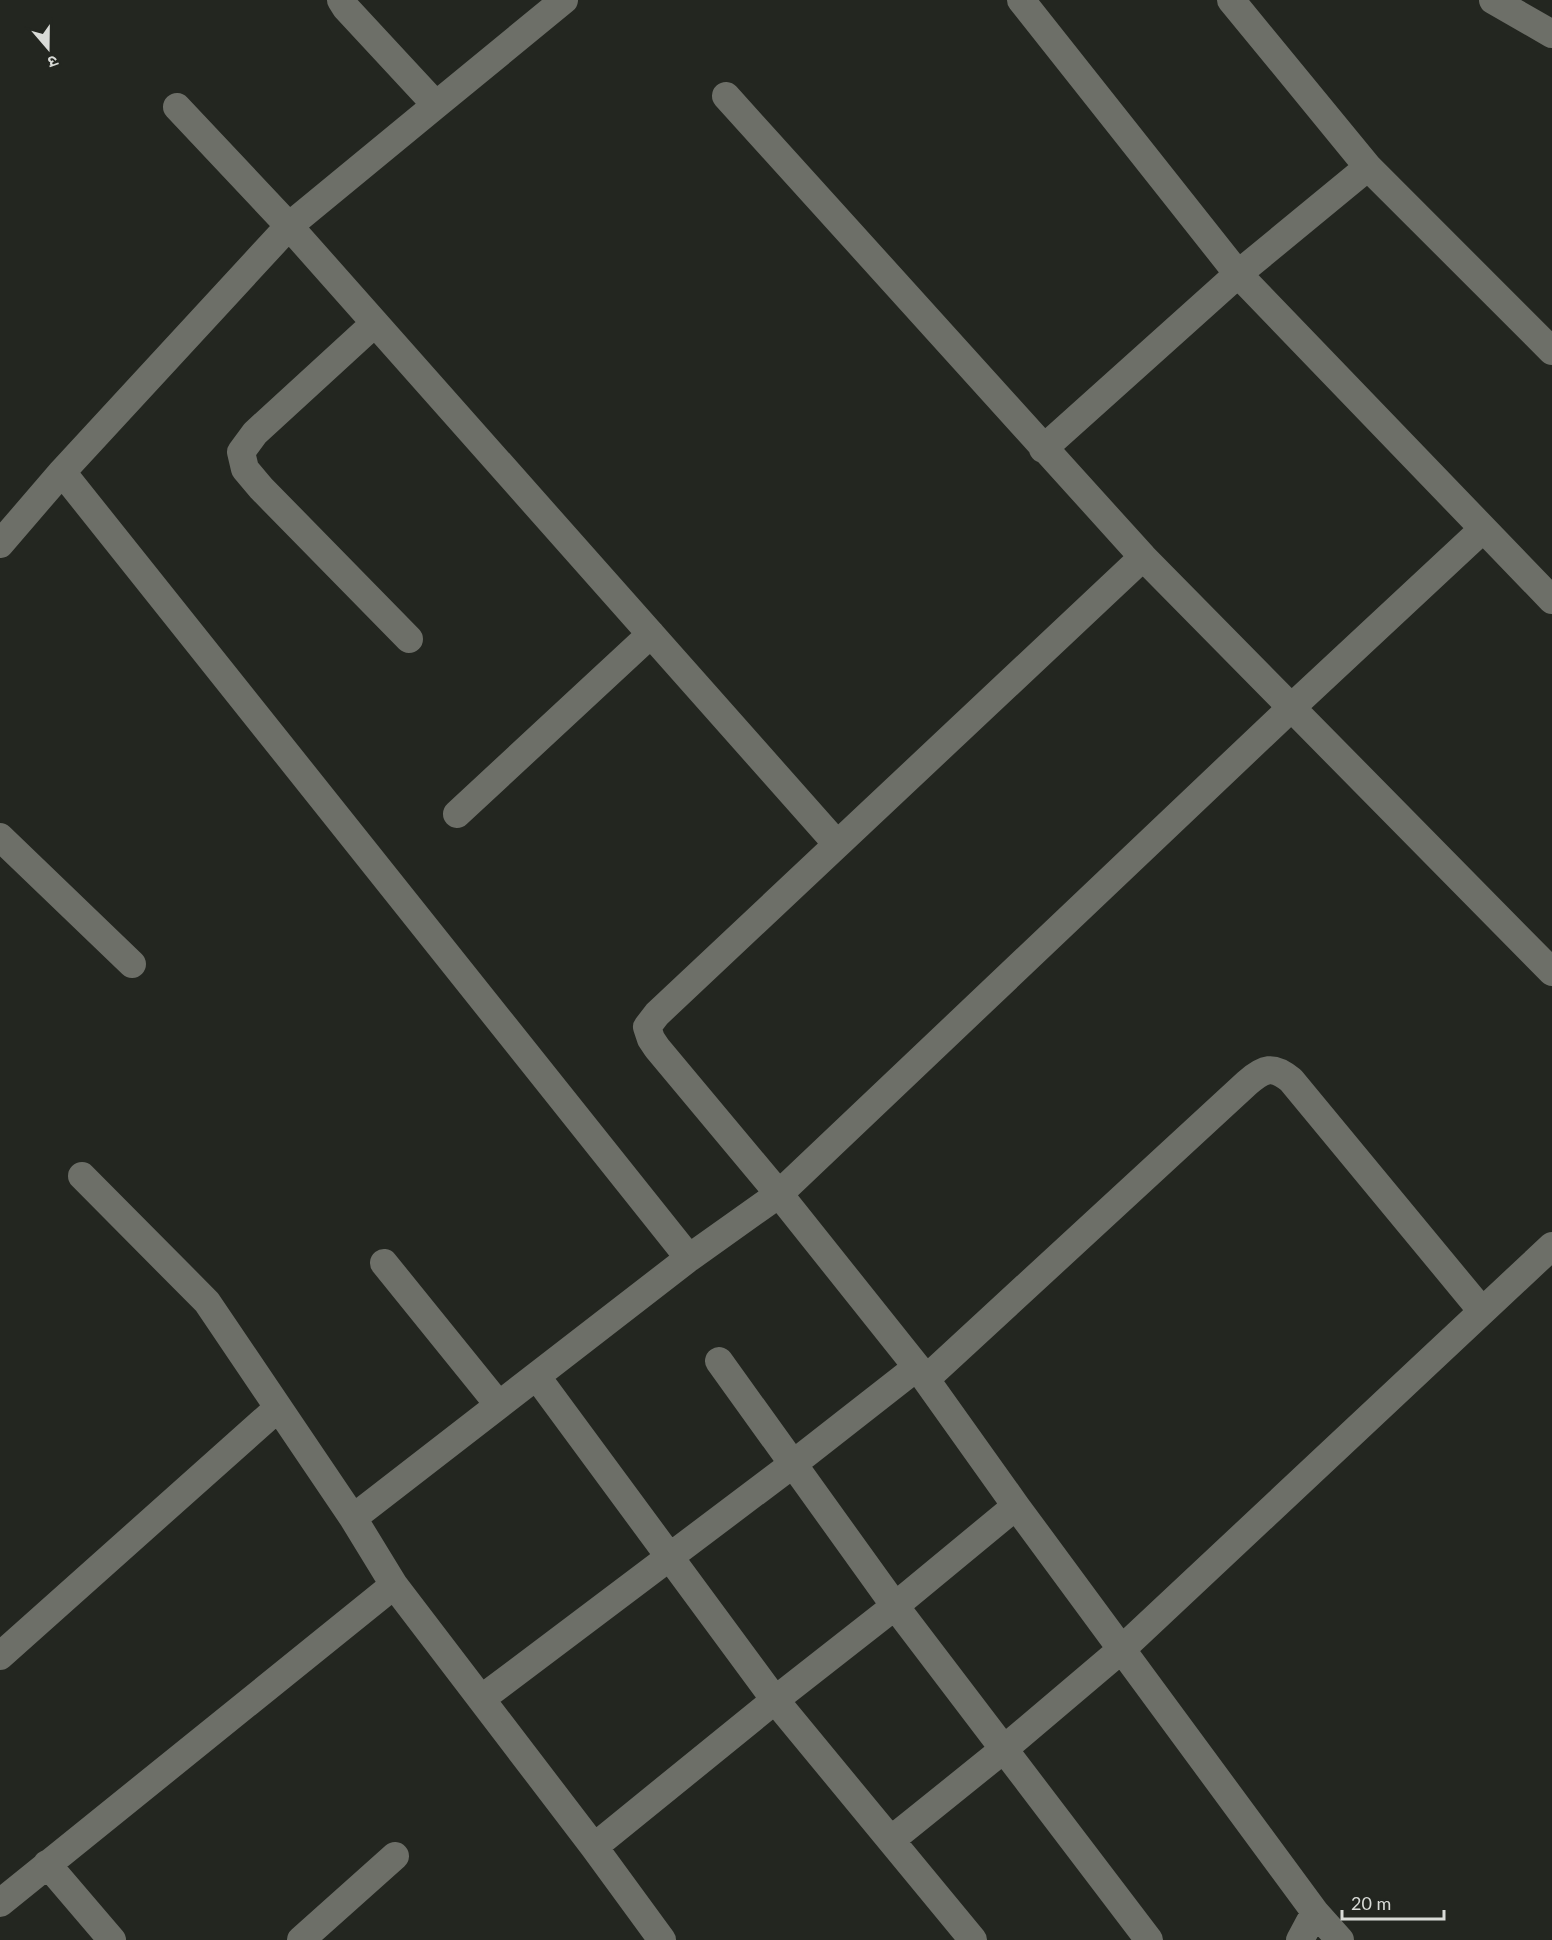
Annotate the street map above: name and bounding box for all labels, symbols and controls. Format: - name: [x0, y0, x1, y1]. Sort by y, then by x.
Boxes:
- north arrow: [18, 18, 78, 78]
- text: उ: [45, 52, 61, 73]
- scale bar: [1342, 1883, 1444, 1921]
- text: 20 m: [1351, 1892, 1391, 1914]

